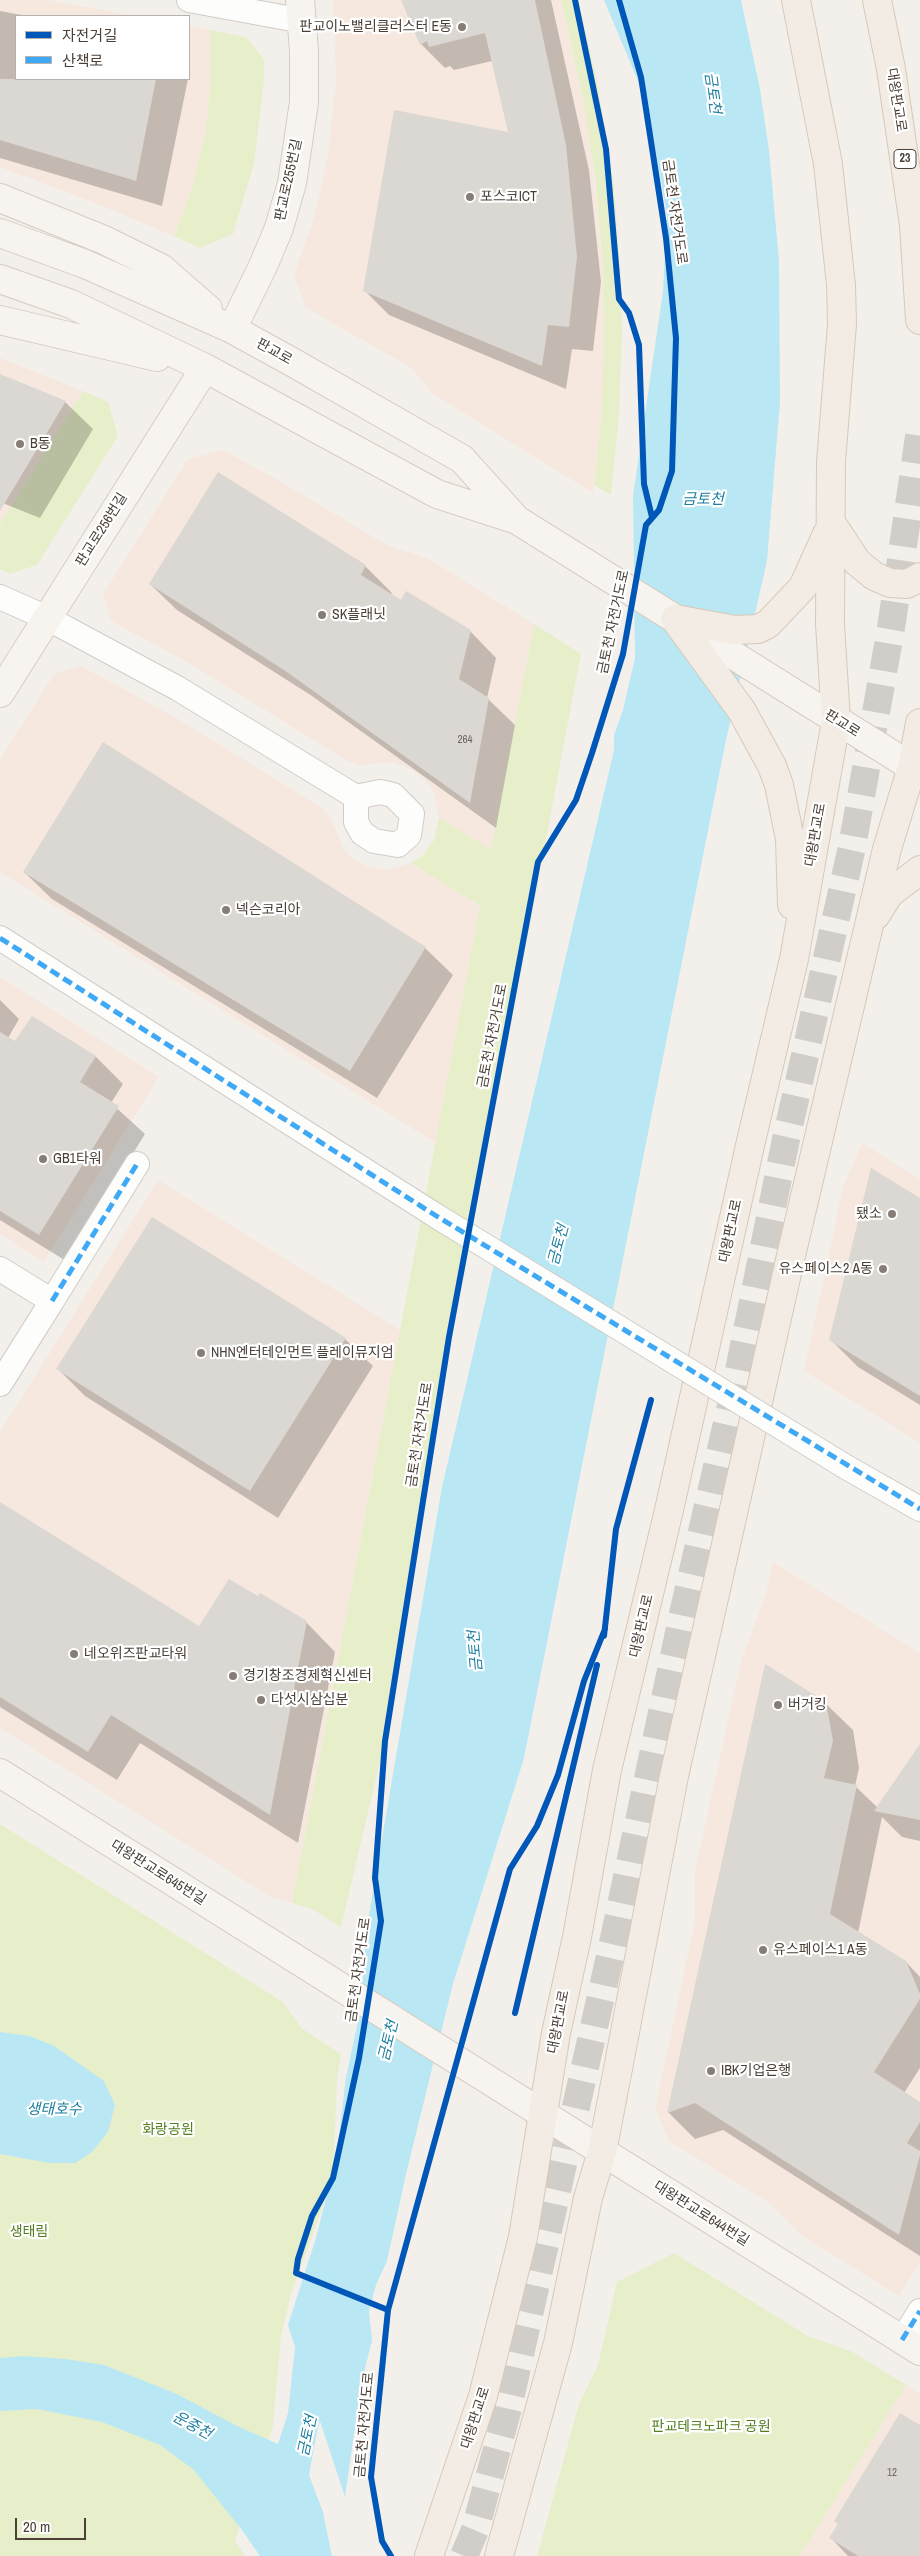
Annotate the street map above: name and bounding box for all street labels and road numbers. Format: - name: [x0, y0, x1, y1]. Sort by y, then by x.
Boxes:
- street label: 대왕판교로: [883, 67, 909, 133]
- street label: 판교로255번길: [272, 137, 306, 223]
- road number: 23: [894, 150, 916, 168]
- street label: 금토천 자전거도로: [658, 158, 690, 266]
- street label: 판교로: [253, 335, 295, 369]
- street label: 판교로256번길: [73, 490, 131, 570]
- street label: 금토천 자전거도로: [595, 568, 633, 676]
- street label: 판교로: [821, 707, 863, 741]
- street label: 대왕판교로: [802, 802, 830, 868]
- street label: 금토천 자전거도로: [475, 982, 511, 1090]
- street label: 대왕판교로: [716, 1198, 746, 1264]
- street label: 금토천 자전거도로: [403, 1381, 437, 1489]
- street label: 대왕판교로: [627, 1593, 657, 1659]
- street label: 대왕판교로645번길: [107, 1837, 209, 1909]
- street label: 금토천 자전거도로: [343, 1916, 375, 2024]
- street label: 대왕판교로: [545, 1989, 573, 2055]
- street label: 대왕판교로644번길: [650, 2178, 752, 2250]
- street label: 금토천 자전거도로: [352, 2371, 378, 2479]
- street label: 대왕판교로: [458, 2385, 494, 2451]

